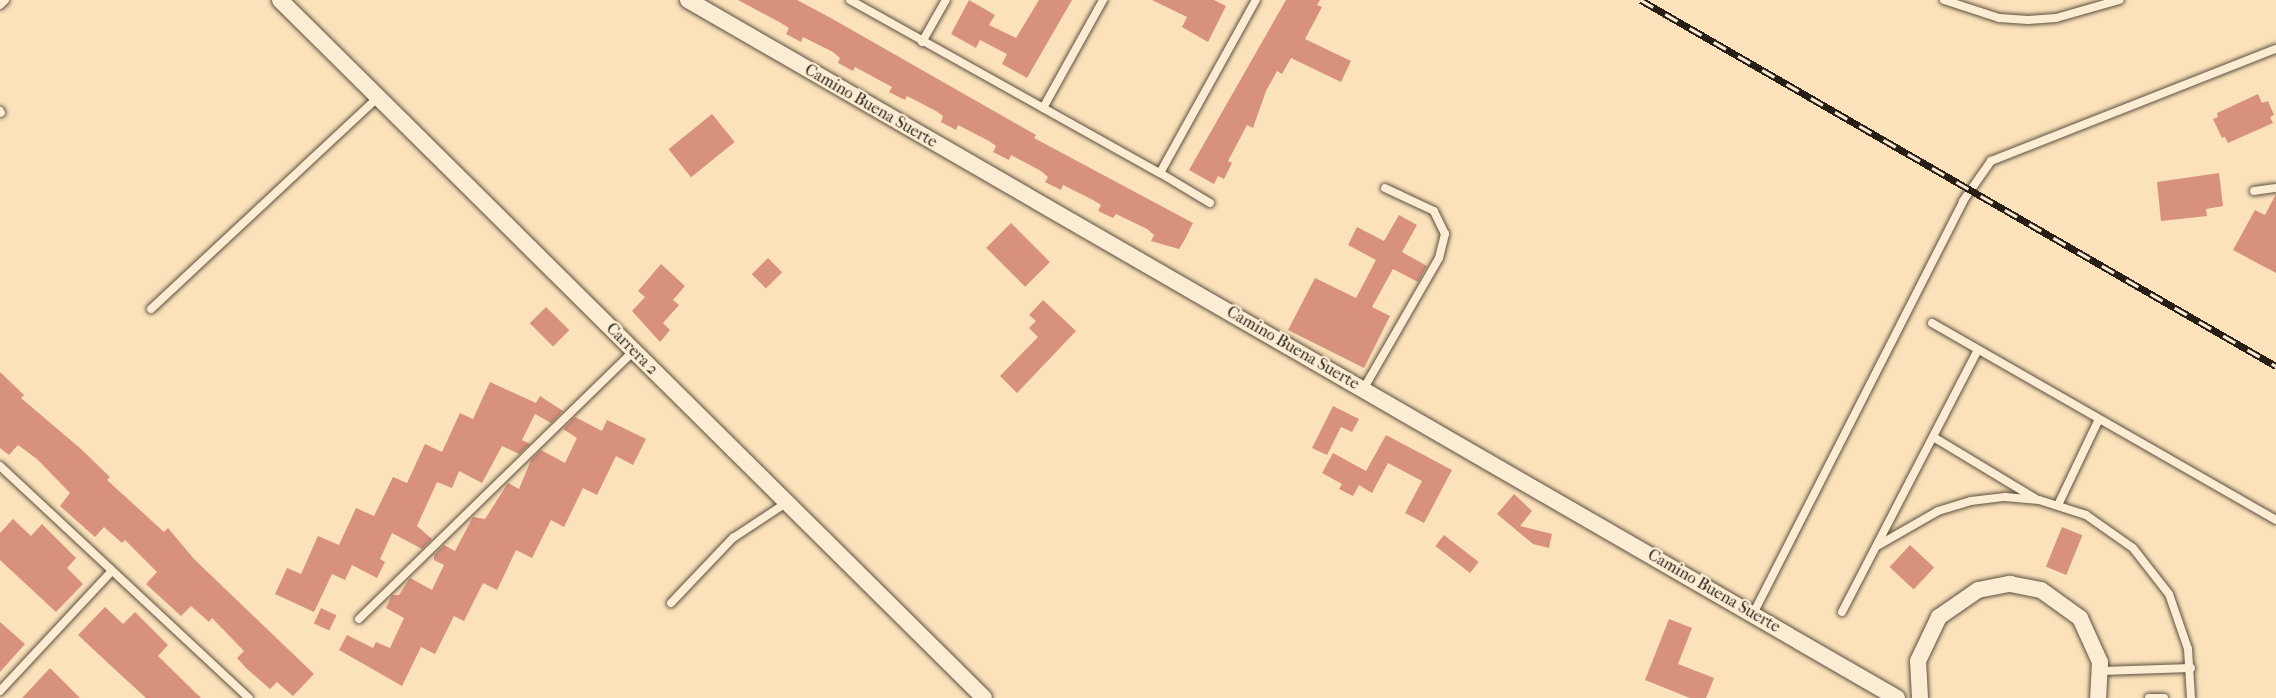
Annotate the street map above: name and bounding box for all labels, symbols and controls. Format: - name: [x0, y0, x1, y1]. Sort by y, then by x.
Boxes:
- street label: Camino Buena Suerte: [801, 60, 941, 152]
- street label: Camino Buena Suerte: [1223, 302, 1363, 394]
- street label: Carrera 2: [602, 319, 662, 379]
- street label: Camino Buena Suerte: [1644, 545, 1784, 637]

